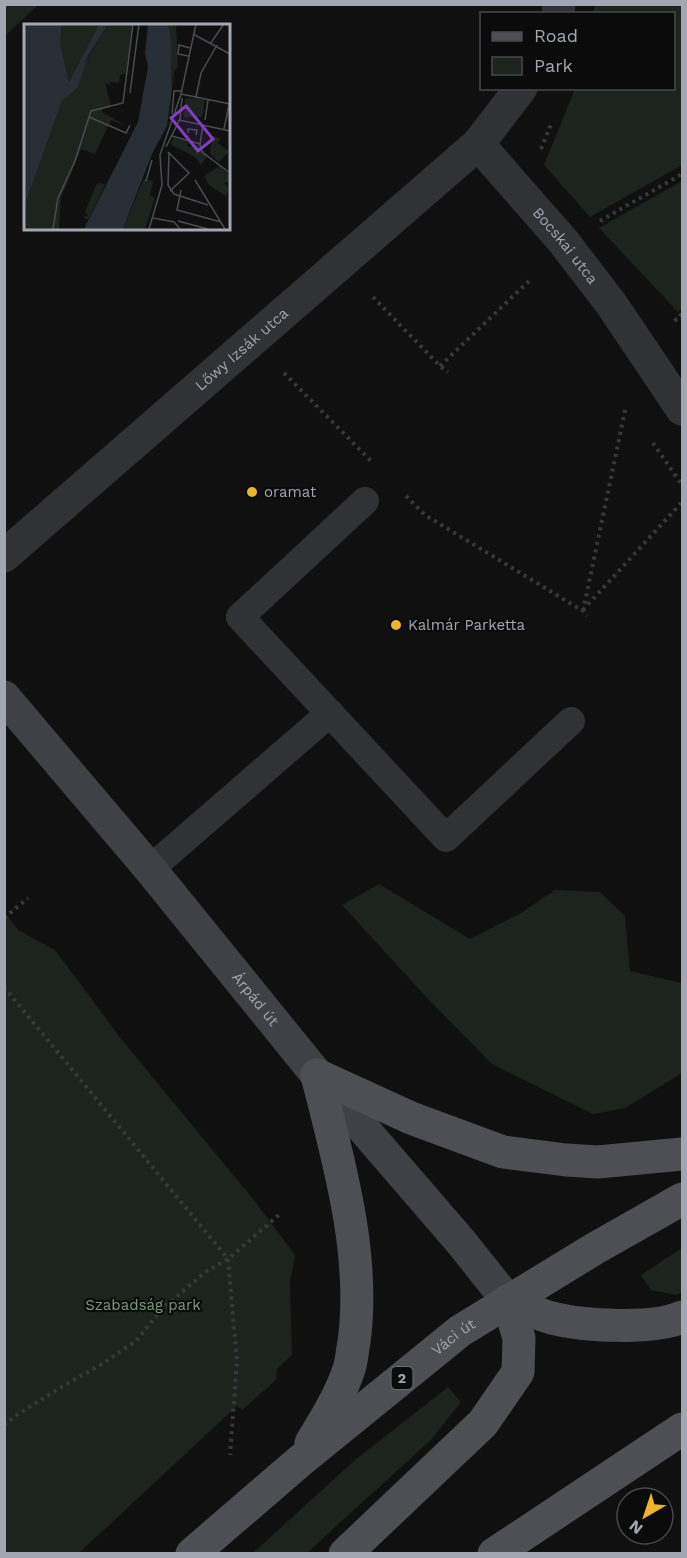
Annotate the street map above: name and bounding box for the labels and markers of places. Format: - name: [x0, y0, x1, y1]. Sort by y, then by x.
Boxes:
- place label: oramat: [264, 483, 317, 501]
- marker: oramat: [245, 485, 259, 499]
- place label: Kalmár Parketta: [408, 616, 525, 634]
- marker: Kalmár Parketta: [389, 618, 403, 632]

